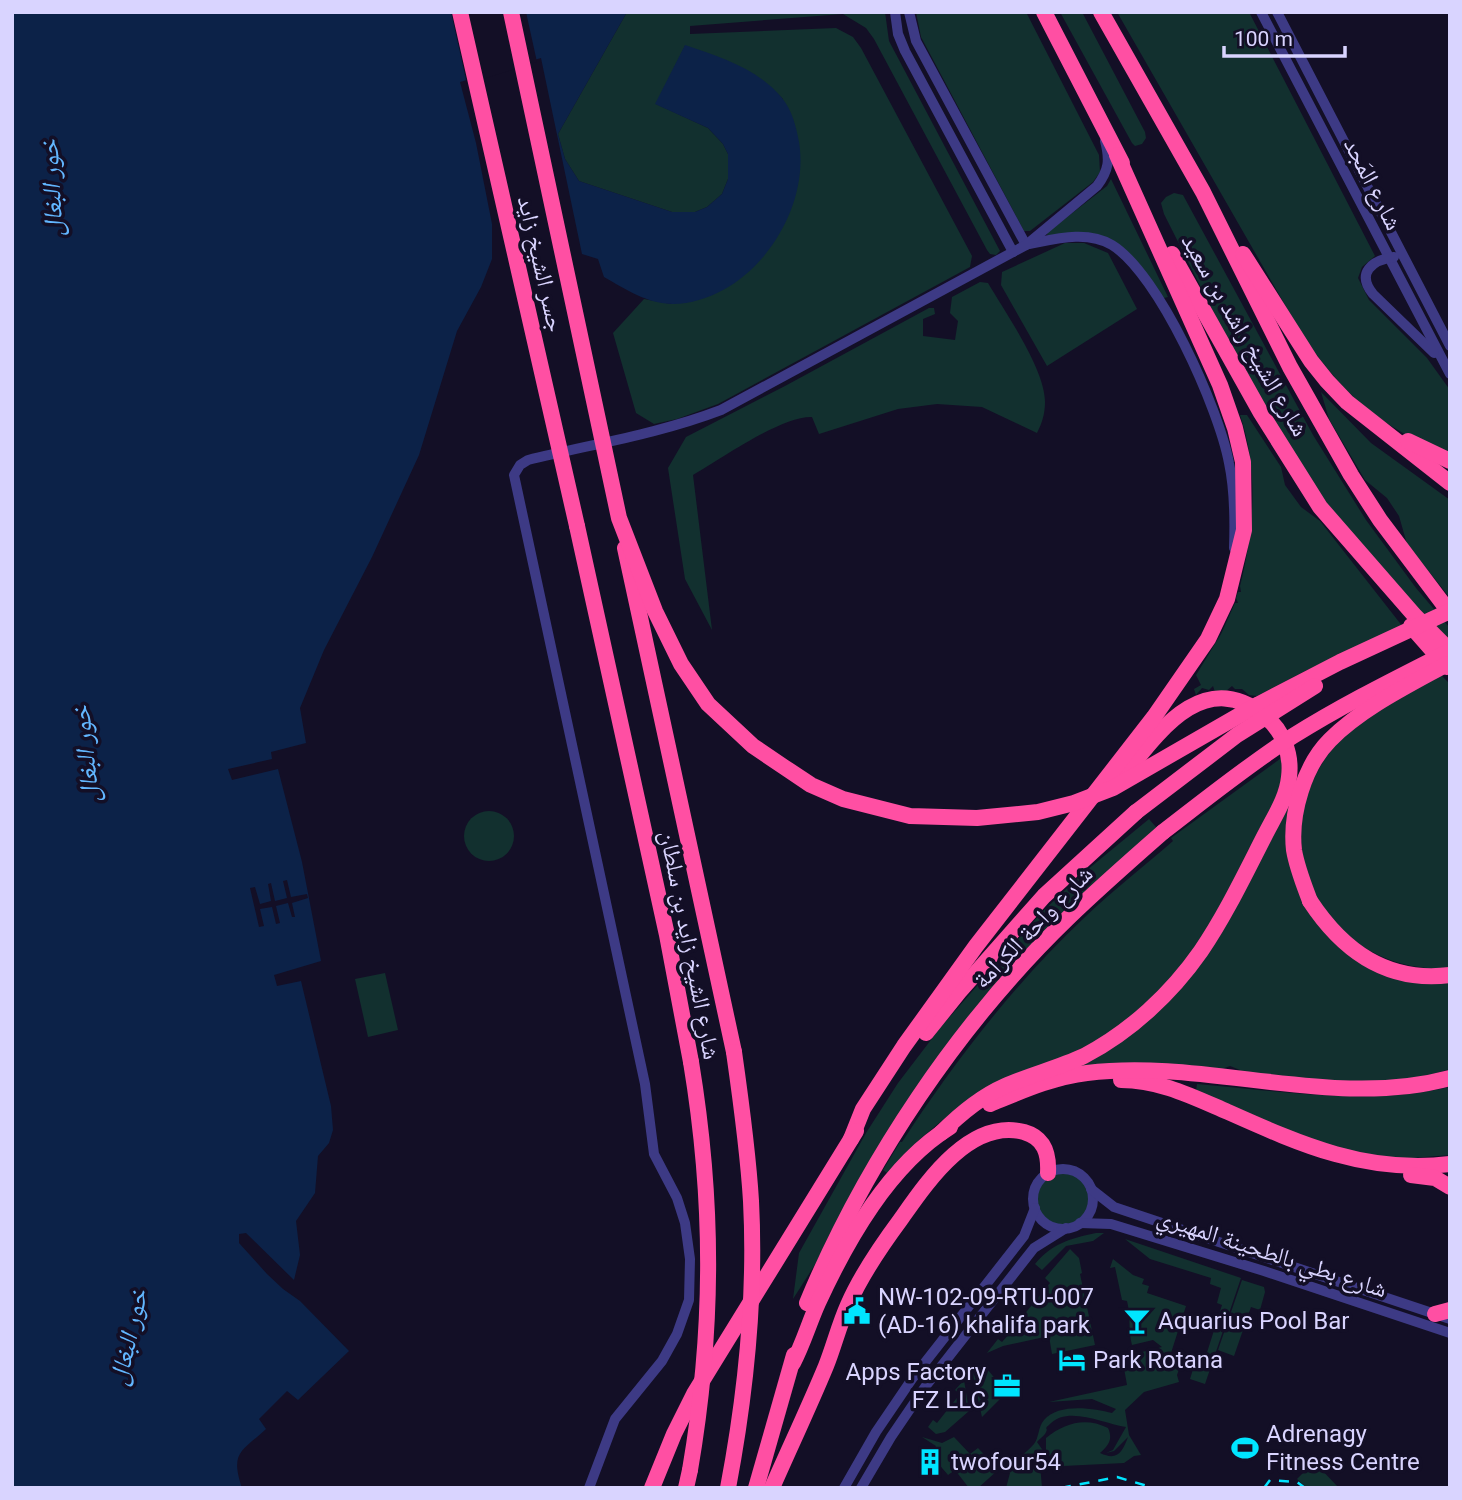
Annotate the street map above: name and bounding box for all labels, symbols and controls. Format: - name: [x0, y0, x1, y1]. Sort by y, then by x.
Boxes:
- scale bar: [1224, 14, 1345, 58]
- text: 100 m: [1234, 27, 1293, 51]
- street label: شارع المَجد: [1337, 133, 1408, 235]
- water label: خور البغال: [33, 138, 70, 237]
- street label: جسر الشيخ زايد: [511, 193, 570, 335]
- street label: شارع الشيخ راشد بن سعيد: [1175, 229, 1314, 442]
- water label: خور البغال: [65, 704, 106, 804]
- street label: شارع الشيخ زايد بن سلطان: [653, 828, 726, 1062]
- street label: شارع واحة الكرامة: [967, 860, 1099, 995]
- street label: شارع بطي بالطحينة المهيري: [1152, 1203, 1390, 1308]
- place label: NW-102-09-RTU-007 (AD-16) khalifa park: [878, 1283, 1094, 1339]
- water label: خور البغال: [102, 1286, 155, 1388]
- public building icon: NW-102-09-RTU-007 (AD-16) khalifa park: [842, 1296, 872, 1326]
- bar icon: Aquarius Pool Bar: [1122, 1306, 1152, 1336]
- place label: Aquarius Pool Bar: [1158, 1307, 1349, 1335]
- hotel icon: Park Rotana: [1057, 1345, 1087, 1375]
- place label: Park Rotana: [1093, 1346, 1223, 1374]
- place label: Apps Factory FZ LLC: [846, 1358, 987, 1414]
- office icon: Apps Factory FZ LLC: [992, 1371, 1022, 1401]
- place label: Adrenagy Fitness Centre: [1266, 1420, 1420, 1476]
- sports icon: Adrenagy Fitness Centre: [1230, 1433, 1260, 1463]
- building icon: twofour54: [915, 1447, 945, 1477]
- place label: twofour54: [951, 1448, 1061, 1476]

